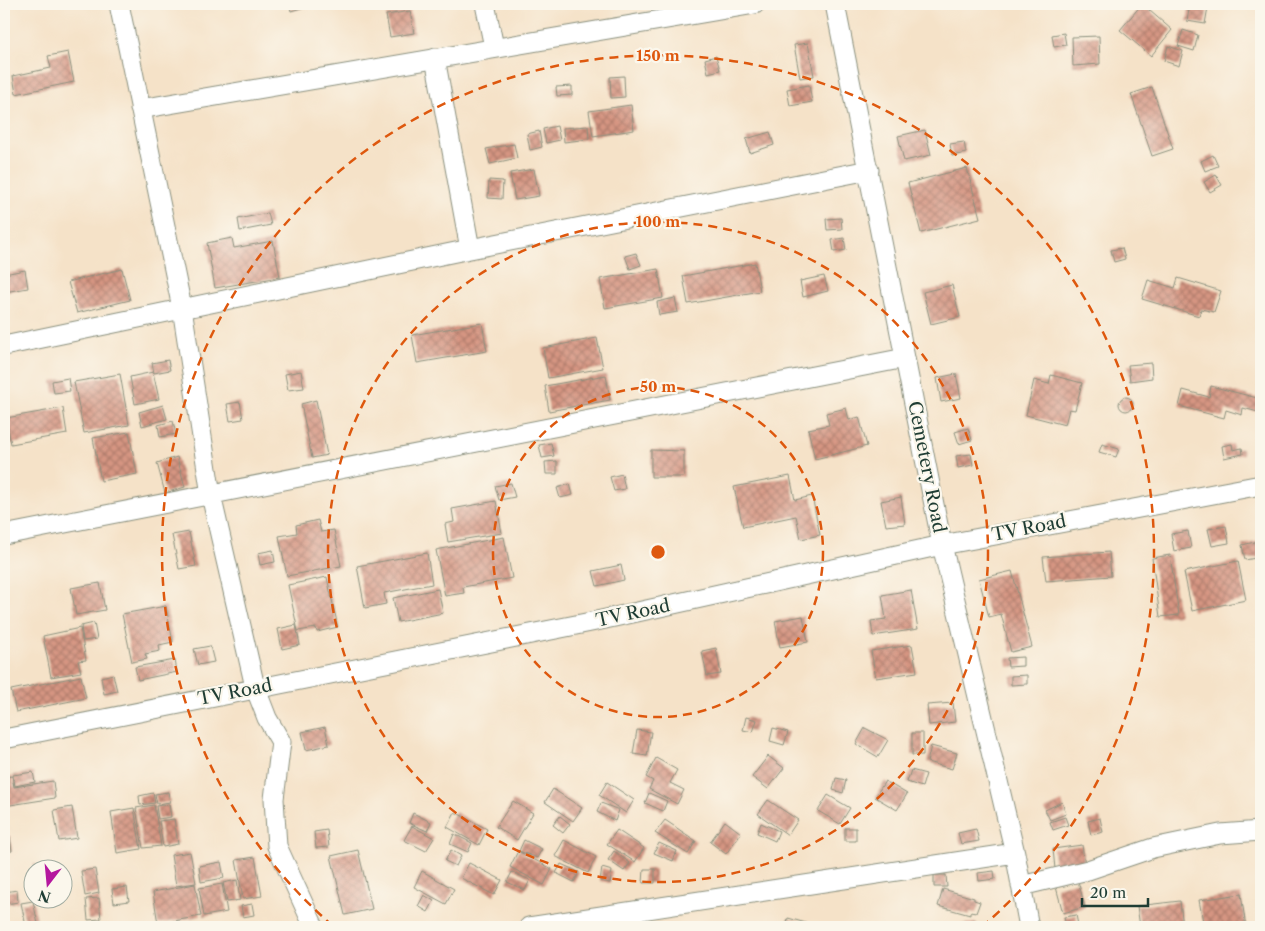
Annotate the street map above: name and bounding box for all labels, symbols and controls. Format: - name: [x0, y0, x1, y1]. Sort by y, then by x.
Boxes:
- text: 150 m: [636, 46, 680, 65]
- text: 100 m: [636, 212, 680, 231]
- text: 50 m: [640, 377, 676, 396]
- street label: Cemetery Road: [903, 399, 951, 535]
- street label: TV Road: [990, 510, 1068, 546]
- centre of rings: [649, 543, 667, 561]
- street label: TV Road: [594, 594, 672, 632]
- street label: TV Road: [196, 674, 274, 710]
- north arrow: [22, 858, 72, 908]
- scale bar: [1082, 876, 1149, 908]
- text: 20 m: [1090, 883, 1126, 902]
- text: N: [36, 886, 53, 907]

